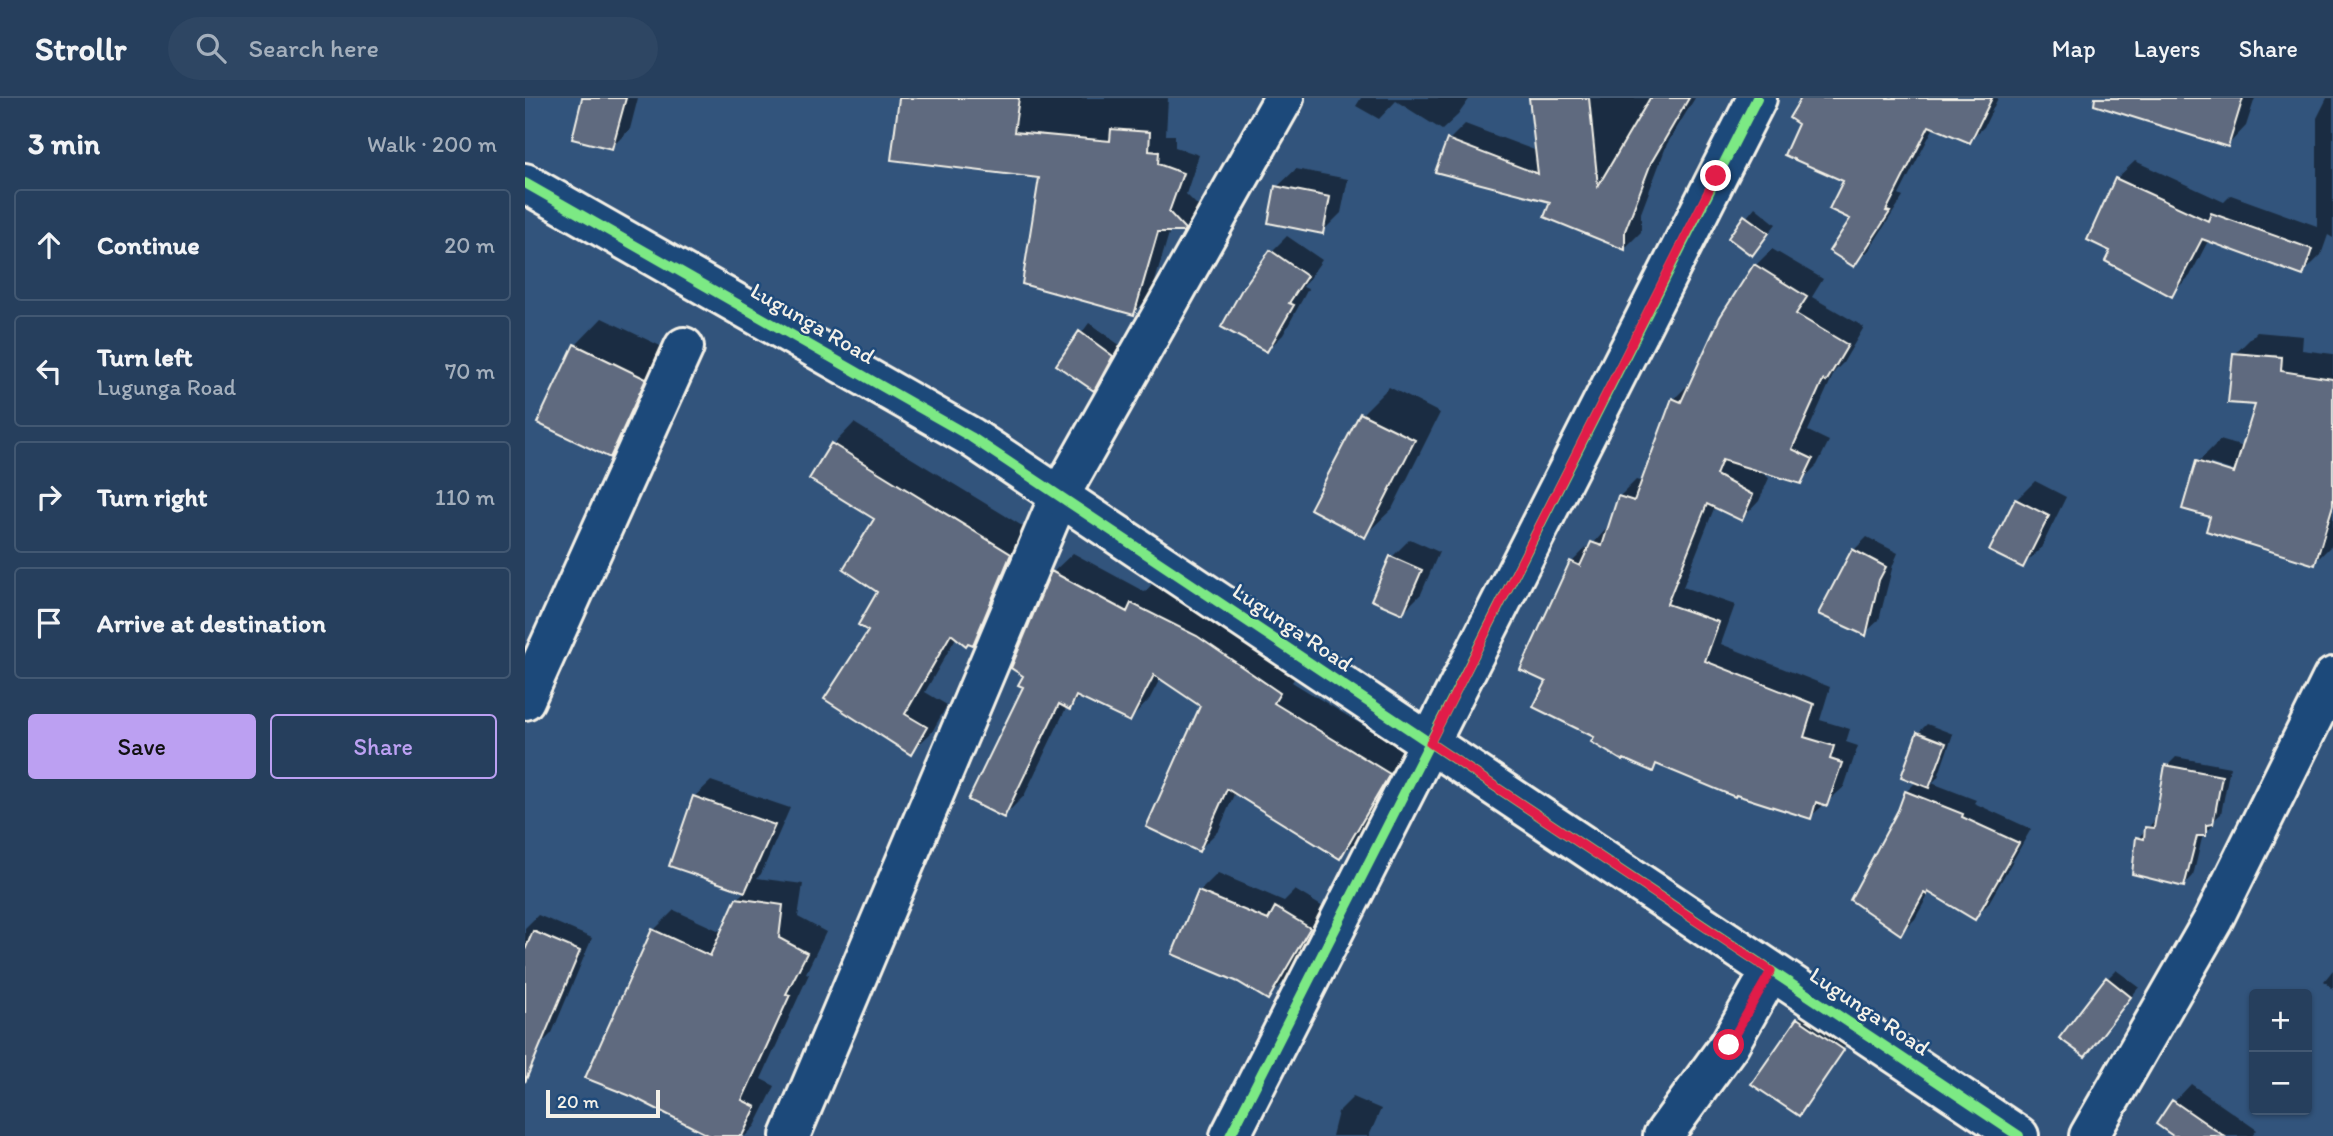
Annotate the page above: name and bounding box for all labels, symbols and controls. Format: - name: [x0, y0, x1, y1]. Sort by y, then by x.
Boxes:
- search box: [168, 17, 658, 80]
- text: Strollr: [35, 29, 126, 68]
- icon: search: [192, 29, 230, 67]
- text: Search here: [248, 32, 379, 64]
- text: Map: [2052, 34, 2096, 63]
- text: Layers: [2134, 34, 2201, 63]
- text: Share: [2239, 34, 2298, 63]
- text: 3 min: [28, 125, 100, 162]
- text: Walk · 200 m: [367, 130, 497, 158]
- route end: [1700, 160, 1731, 191]
- icon: ahead: [30, 226, 68, 264]
- text: Continue: [97, 229, 200, 261]
- text: 20 m: [444, 231, 495, 259]
- street label: Lugunga Road: [746, 276, 881, 370]
- text: Turn left: [97, 341, 193, 373]
- icon: left: [30, 352, 68, 390]
- text: 70 m: [445, 357, 495, 385]
- text: Lugunga Road: [97, 373, 236, 401]
- icon: right: [30, 478, 68, 516]
- text: Turn right: [97, 481, 208, 513]
- text: 110 m: [435, 483, 495, 511]
- street label: Lugunga Road: [1227, 576, 1359, 678]
- icon: arrive: [30, 604, 68, 642]
- text: Arrive at destination: [97, 607, 326, 639]
- button: Save: [28, 714, 256, 779]
- button: Share: [270, 714, 497, 779]
- street label: Lugunga Road: [1804, 960, 1936, 1062]
- map controls: [2249, 989, 2312, 1115]
- button: +: [2249, 989, 2312, 1052]
- route start: [1713, 1029, 1744, 1060]
- button: −: [2249, 1052, 2312, 1115]
- scale bar: [546, 1087, 660, 1119]
- text: 20 m: [557, 1090, 599, 1113]

